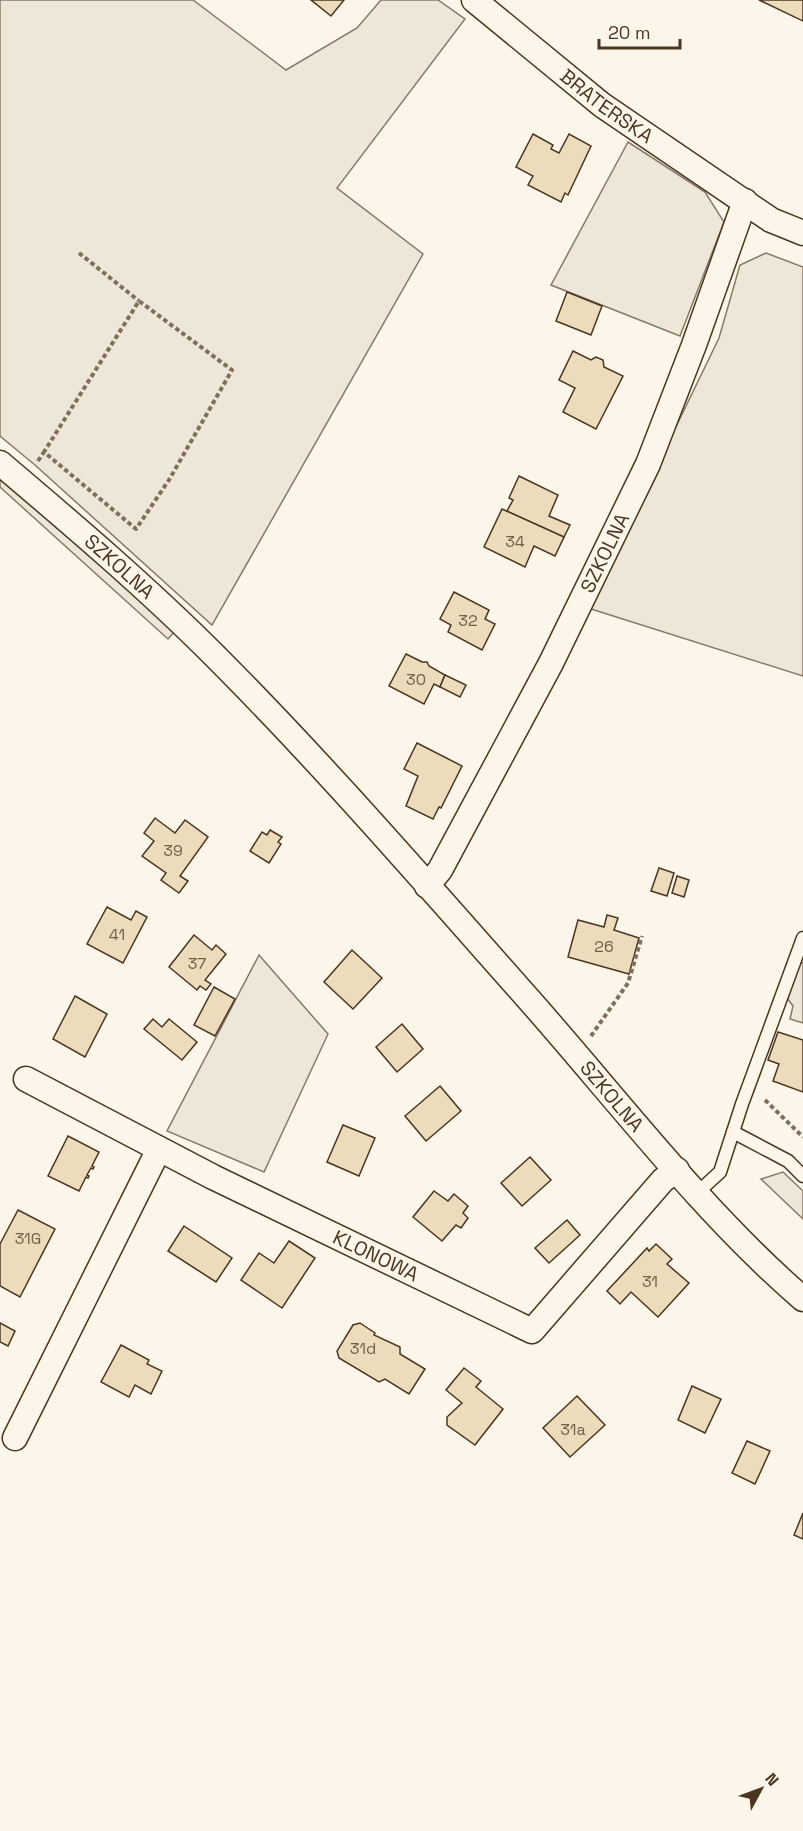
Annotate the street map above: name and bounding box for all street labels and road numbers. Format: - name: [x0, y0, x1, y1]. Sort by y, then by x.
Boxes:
- street label: BRATERSKA: [555, 63, 659, 149]
- street label: SZKOLNA: [574, 508, 635, 597]
- street label: SZKOLNA: [79, 528, 160, 605]
- street label: SZKOLNA: [574, 1055, 650, 1138]
- street label: KLONOWA: [329, 1224, 423, 1288]

